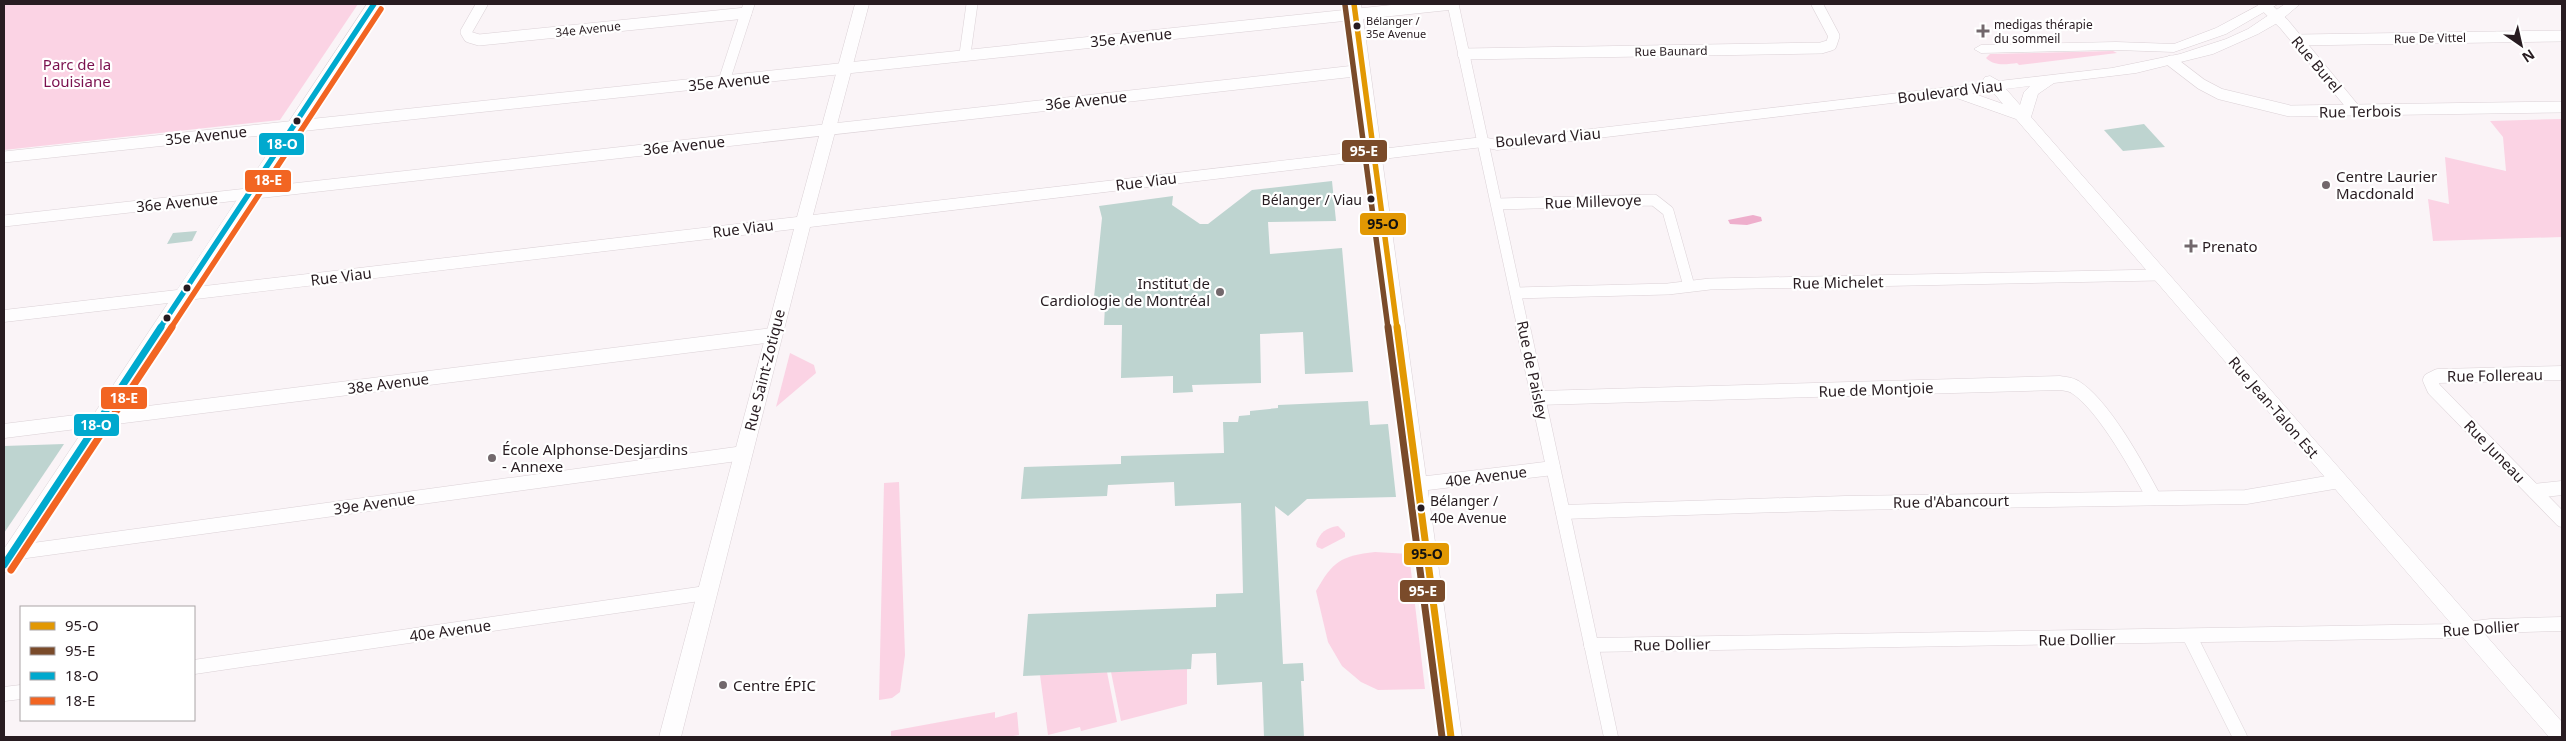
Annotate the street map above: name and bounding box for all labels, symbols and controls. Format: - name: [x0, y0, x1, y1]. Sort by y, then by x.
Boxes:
- place label: Bélanger / 35e Avenue: [1366, 13, 1426, 41]
- place label: medigas thérapie du sommeil: [1994, 16, 2093, 47]
- street label: 34e Avenue: [554, 17, 622, 41]
- north arrow: [2496, 20, 2546, 70]
- marker: Bélanger / 35e Avenue: [1352, 21, 1362, 31]
- street label: 35e Avenue: [1089, 23, 1173, 51]
- marker: medigas thérapie du sommeil: [1976, 24, 1990, 38]
- street label: Rue De Vittel: [2394, 29, 2466, 47]
- street label: Rue Burel: [2287, 31, 2347, 97]
- street label: Rue Baunard: [1634, 42, 1708, 60]
- text: N: [2519, 45, 2539, 67]
- park label: Parc de la Louisiane: [43, 54, 111, 91]
- street label: 35e Avenue: [687, 67, 771, 95]
- street label: Boulevard Viau: [1896, 75, 2004, 107]
- street label: 36e Avenue: [1044, 86, 1128, 114]
- street label: Rue Terbois: [2319, 100, 2401, 122]
- unlabelled marker: [292, 116, 302, 126]
- street label: 35e Avenue: [164, 121, 248, 149]
- street label: Boulevard Viau: [1494, 122, 1602, 152]
- street label: 36e Avenue: [642, 131, 726, 159]
- line badge: 18-O: [258, 132, 305, 156]
- text: 18-O: [266, 134, 298, 153]
- line badge: 95-E: [1341, 139, 1388, 163]
- text: 95-E: [1350, 141, 1378, 160]
- place label: Centre Laurier Macdonald: [2336, 166, 2437, 203]
- street label: Rue Viau: [1114, 167, 1178, 195]
- line badge: 18-E: [244, 169, 292, 193]
- text: 18-E: [254, 170, 282, 189]
- marker: Centre Laurier Macdonald: [2320, 179, 2332, 191]
- street label: 36e Avenue: [135, 188, 219, 216]
- street label: Rue Millevoye: [1544, 189, 1642, 213]
- place label: Bélanger / Viau: [1262, 190, 1362, 209]
- marker: Bélanger / Viau: [1366, 194, 1376, 204]
- line badge: 95-O: [1359, 212, 1407, 236]
- street label: Rue Viau: [711, 214, 775, 242]
- text: 95-O: [1367, 214, 1399, 233]
- place label: Prenato: [2202, 236, 2258, 256]
- marker: Prenato: [2184, 239, 2198, 253]
- street label: Rue Viau: [309, 262, 373, 290]
- street label: Rue Michelet: [1792, 271, 1884, 293]
- place label: Institut de Cardiologie de Montréal: [1040, 273, 1210, 310]
- unlabelled marker: [182, 283, 192, 293]
- marker: Institut de Cardiologie de Montréal: [1214, 286, 1226, 298]
- street label: Rue Saint-Zotique: [739, 307, 789, 433]
- unlabelled marker: [162, 313, 172, 323]
- street label: Rue de Paisley: [1513, 319, 1553, 422]
- street label: Rue Jean-Talon Est: [2224, 352, 2324, 462]
- street label: Rue Follereau: [2447, 364, 2543, 386]
- street label: 38e Avenue: [346, 368, 430, 398]
- street label: Rue de Montjoie: [1818, 377, 1934, 401]
- line badge: 18-E: [100, 386, 148, 410]
- text: 18-E: [110, 388, 138, 407]
- line badge: 18-O: [73, 413, 120, 437]
- text: 18-O: [80, 415, 112, 434]
- street label: Rue Juneau: [2460, 415, 2530, 487]
- place label: École Alphonse-Desjardins - Annexe: [502, 439, 688, 476]
- marker: École Alphonse-Desjardins - Annexe: [486, 452, 498, 464]
- street label: 40e Avenue: [1444, 461, 1528, 491]
- street label: 39e Avenue: [332, 487, 416, 519]
- street label: Rue d'Abancourt: [1893, 490, 2010, 512]
- place label: Bélanger / 40e Avenue: [1430, 491, 1507, 527]
- marker: Bélanger / 40e Avenue: [1416, 503, 1426, 513]
- line badge: 95-O: [1403, 542, 1450, 566]
- text: 95-O: [1411, 544, 1443, 563]
- line badge: 95-E: [1399, 579, 1446, 603]
- text: 95-E: [1409, 581, 1437, 600]
- legend: [20, 606, 195, 721]
- street label: 40e Avenue: [408, 614, 492, 646]
- text: 95-O: [65, 615, 99, 635]
- street label: Rue Dollier: [2442, 615, 2520, 641]
- street label: Rue Dollier: [2038, 628, 2116, 650]
- street label: Rue Dollier: [1633, 633, 1711, 655]
- text: 95-E: [65, 640, 95, 660]
- text: 18-O: [65, 665, 99, 685]
- place label: Centre ÉPIC: [733, 675, 816, 695]
- marker: Centre ÉPIC: [717, 679, 729, 691]
- text: 18-E: [65, 690, 95, 710]

